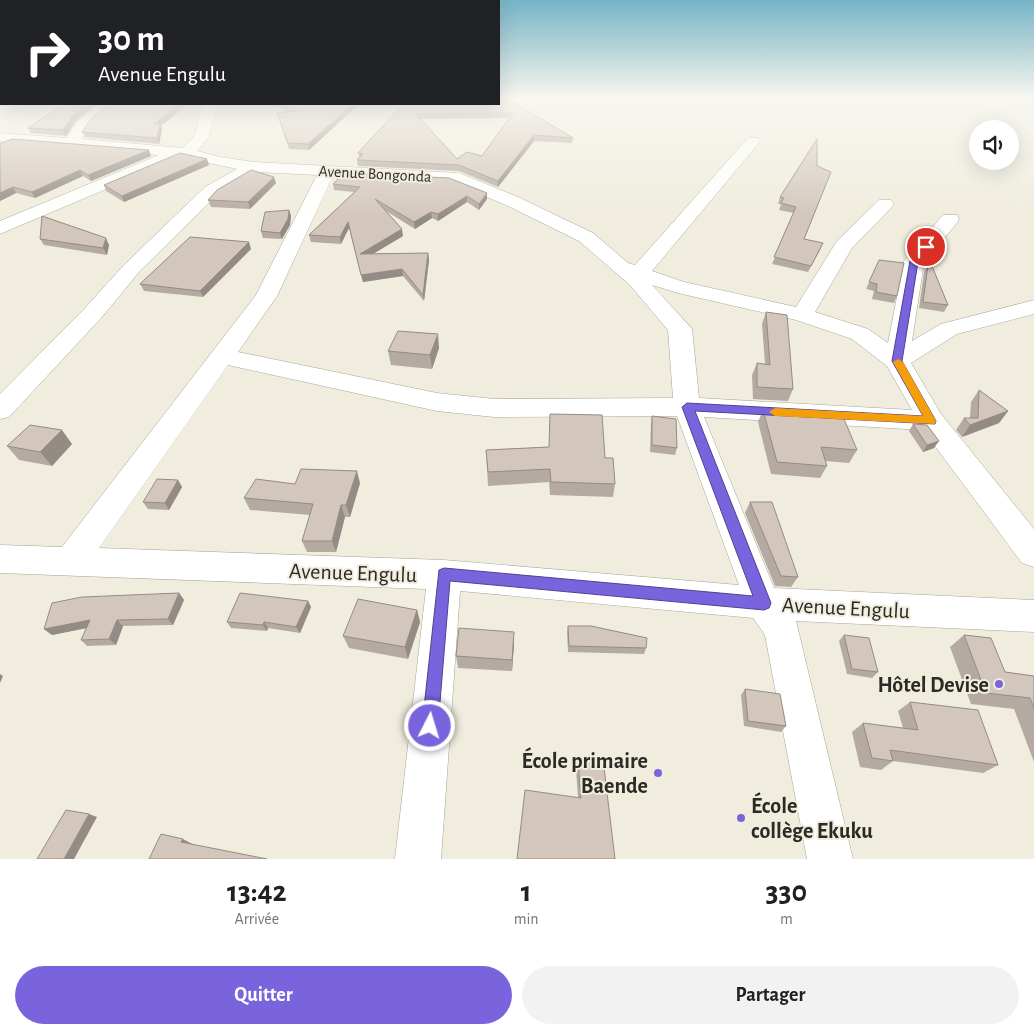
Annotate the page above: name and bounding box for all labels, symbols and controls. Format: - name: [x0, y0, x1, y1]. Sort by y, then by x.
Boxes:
- icon: right: [15, 20, 80, 85]
- text: 30 m: [98, 22, 165, 57]
- text: Avenue Engulu: [98, 63, 226, 85]
- map controls: [969, 120, 1019, 170]
- button: sound: [969, 120, 1019, 170]
- street label: Avenue Bongonda: [318, 163, 432, 185]
- pin: [905, 226, 947, 268]
- icon: arrive: [912, 233, 940, 261]
- street label: Avenue Engulu: [289, 560, 417, 586]
- street label: Avenue Engulu: [781, 594, 910, 622]
- place label: Hôtel Devise: [878, 674, 989, 696]
- marker: Hôtel Devise: [993, 678, 1005, 690]
- position arrow: [403, 699, 455, 751]
- place label: École primaire Baende: [522, 747, 648, 797]
- marker: École primaire Baende: [652, 767, 664, 779]
- place label: École collège Ekuku: [751, 792, 873, 842]
- marker: École collège Ekuku: [735, 812, 747, 824]
- text: 13:42: [227, 877, 287, 907]
- text: 1: [521, 877, 532, 907]
- text: 330: [766, 877, 807, 907]
- text: Arrivée: [235, 911, 279, 927]
- text: min: [514, 911, 539, 927]
- text: m: [780, 911, 793, 927]
- button: Quitter: [15, 966, 512, 1024]
- button: Partager: [522, 966, 1019, 1024]

